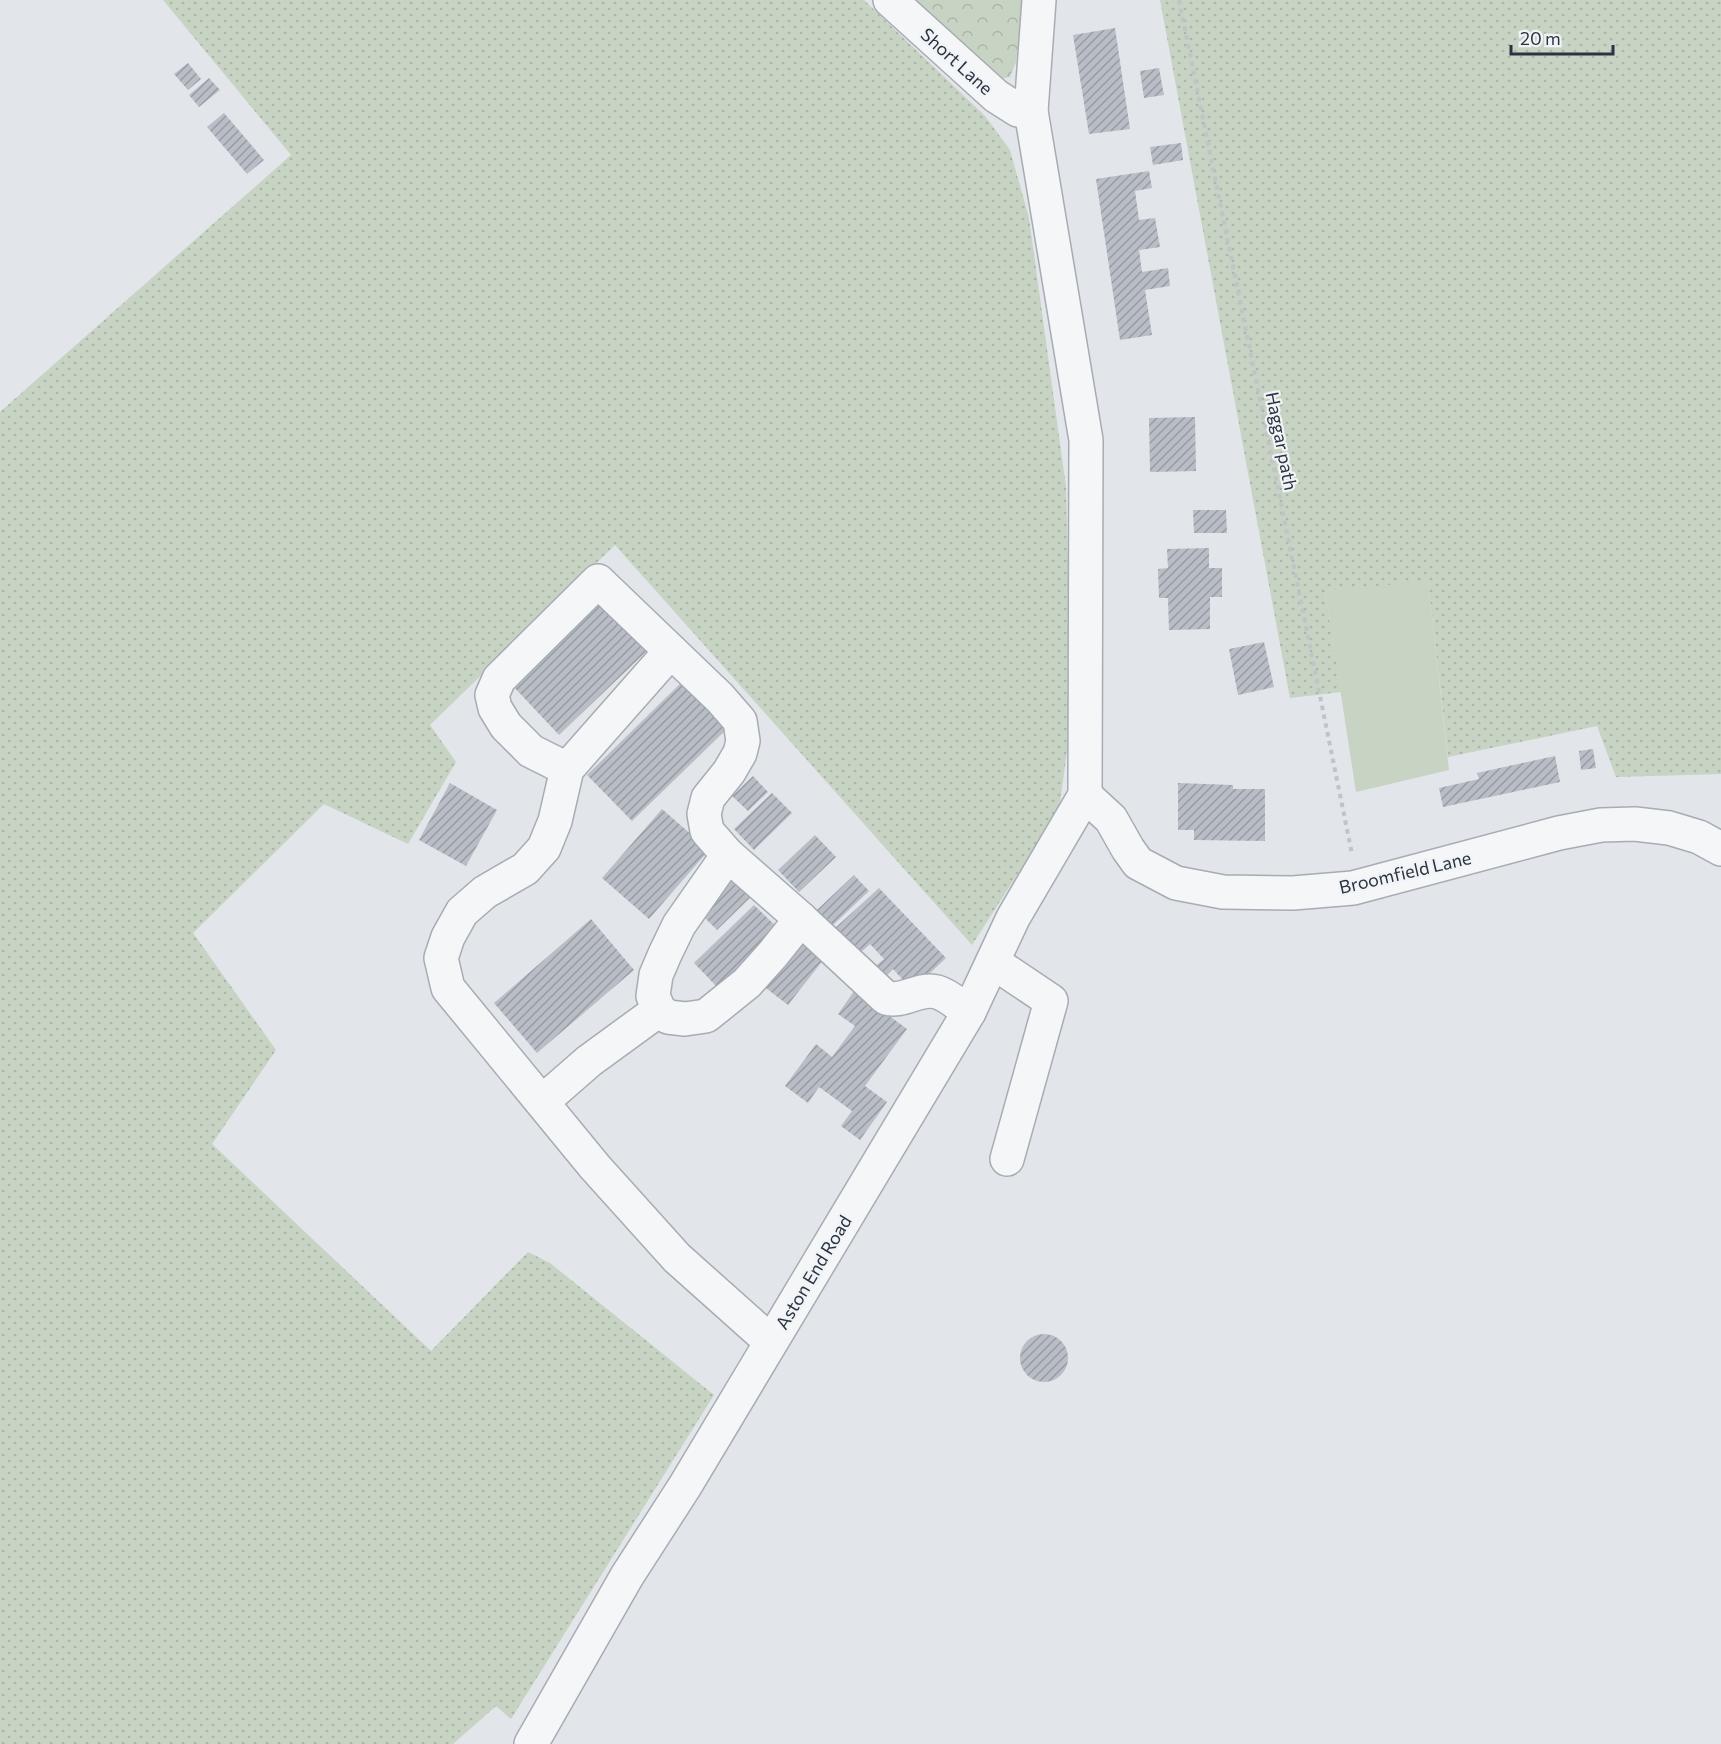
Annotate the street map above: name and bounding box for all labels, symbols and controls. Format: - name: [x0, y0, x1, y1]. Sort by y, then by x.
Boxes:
- scale bar: [1511, 18, 1613, 56]
- street label: Short Lane: [916, 23, 998, 99]
- text: 20 m: [1520, 27, 1561, 49]
- street label: Haggar path: [1262, 390, 1302, 492]
- street label: Broomfield Lane: [1337, 846, 1473, 898]
- street label: Aston End Road: [770, 1211, 856, 1333]

